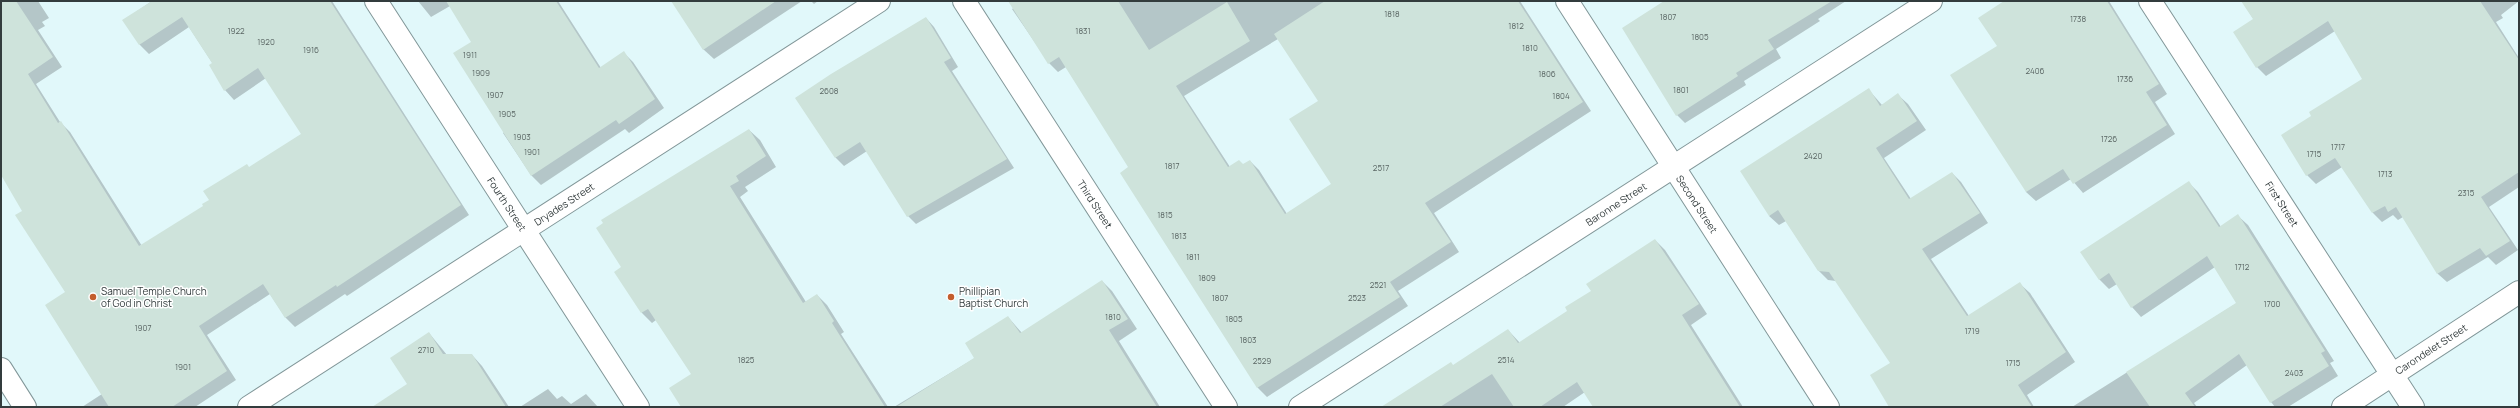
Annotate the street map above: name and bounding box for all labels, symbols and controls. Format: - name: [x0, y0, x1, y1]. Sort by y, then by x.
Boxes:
- house number: 1818: [1384, 8, 1400, 19]
- house number: 1807: [1660, 11, 1676, 22]
- house number: 1738: [2070, 13, 2086, 24]
- house number: 1812: [1508, 20, 1524, 31]
- house number: 1922: [227, 25, 245, 36]
- house number: 1831: [1075, 25, 1091, 36]
- house number: 1805: [1691, 31, 1709, 42]
- house number: 1920: [257, 36, 275, 47]
- house number: 1810: [1522, 42, 1538, 53]
- house number: 1916: [303, 44, 319, 55]
- house number: 1911: [463, 49, 477, 60]
- house number: 2406: [2026, 65, 2045, 76]
- house number: 1909: [472, 67, 490, 78]
- house number: 1806: [1538, 68, 1556, 79]
- house number: 1736: [2117, 73, 2133, 84]
- house number: 1801: [1673, 84, 1689, 95]
- house number: 2608: [819, 85, 839, 96]
- house number: 1907: [487, 89, 503, 100]
- house number: 1804: [1552, 90, 1570, 101]
- house number: 1905: [498, 108, 516, 119]
- house number: 1903: [513, 131, 531, 142]
- house number: 1726: [2101, 133, 2117, 144]
- house number: 1717: [2331, 141, 2345, 152]
- house number: 1901: [524, 146, 540, 157]
- house number: 1715: [2307, 148, 2322, 159]
- house number: 2420: [1804, 150, 1822, 161]
- house number: 1817: [1165, 160, 1179, 171]
- house number: 2517: [1373, 162, 1389, 173]
- house number: 1713: [2378, 168, 2392, 179]
- street label: Second Street: [1673, 172, 1721, 236]
- street label: Fourth Street: [484, 174, 530, 234]
- street label: Third Street: [1074, 177, 1116, 231]
- street label: Dryades Street: [531, 179, 597, 229]
- street label: Baronne Street: [1583, 179, 1649, 229]
- street label: First Street: [2262, 179, 2302, 229]
- house number: 2315: [2458, 187, 2475, 198]
- house number: 1815: [1157, 209, 1173, 220]
- house number: 1813: [1171, 230, 1187, 241]
- house number: 1811: [1186, 251, 1200, 262]
- house number: 1712: [2235, 261, 2250, 272]
- house number: 1809: [1198, 272, 1216, 283]
- house number: 2521: [1370, 279, 1386, 290]
- place label: Samuel Temple Church of God in Christ: [101, 284, 207, 310]
- place label: Phillipian Baptist Church: [959, 284, 1028, 310]
- marker: Samuel Temple Church of God in Christ: [88, 292, 98, 302]
- marker: Phillipian Baptist Church: [946, 292, 956, 302]
- house number: 1807: [1212, 292, 1228, 303]
- house number: 2523: [1348, 292, 1366, 303]
- house number: 1700: [2264, 298, 2281, 309]
- house number: 1810: [1105, 311, 1121, 322]
- house number: 1805: [1225, 313, 1243, 324]
- street label: Carondelet Street: [2392, 320, 2470, 378]
- house number: 1907: [135, 322, 151, 333]
- house number: 1719: [1964, 325, 1980, 336]
- house number: 1803: [1239, 334, 1257, 345]
- house number: 2710: [418, 344, 434, 355]
- house number: 1825: [738, 354, 755, 365]
- house number: 2514: [1497, 354, 1515, 365]
- house number: 2529: [1253, 355, 1271, 366]
- house number: 1715: [2006, 357, 2021, 368]
- house number: 1901: [175, 361, 191, 372]
- house number: 2403: [2285, 367, 2303, 378]

